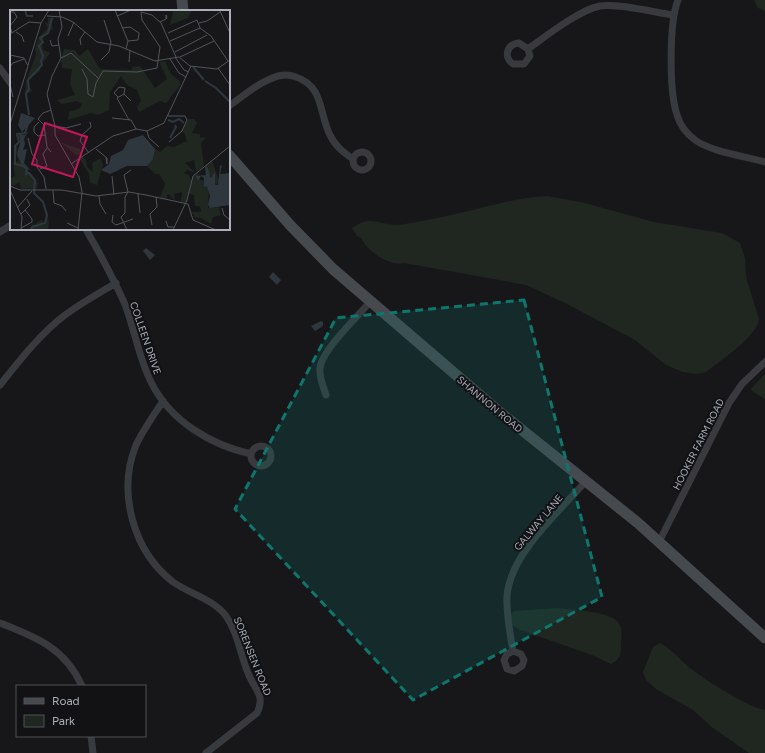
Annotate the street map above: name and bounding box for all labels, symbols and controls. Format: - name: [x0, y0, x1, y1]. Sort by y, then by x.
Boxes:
- inset map: [10, 10, 230, 230]
- street label: COLLEEN DRIVE: [127, 300, 164, 376]
- street label: SHANNON ROAD: [454, 373, 525, 436]
- street label: HOOKER FARM ROAD: [670, 396, 727, 492]
- street label: GALWAY LANE: [511, 491, 566, 553]
- street label: SORENSEN ROAD: [231, 615, 274, 698]
- legend: [16, 685, 146, 737]
- text: Road: [52, 694, 80, 708]
- text: Park: [52, 714, 75, 728]

